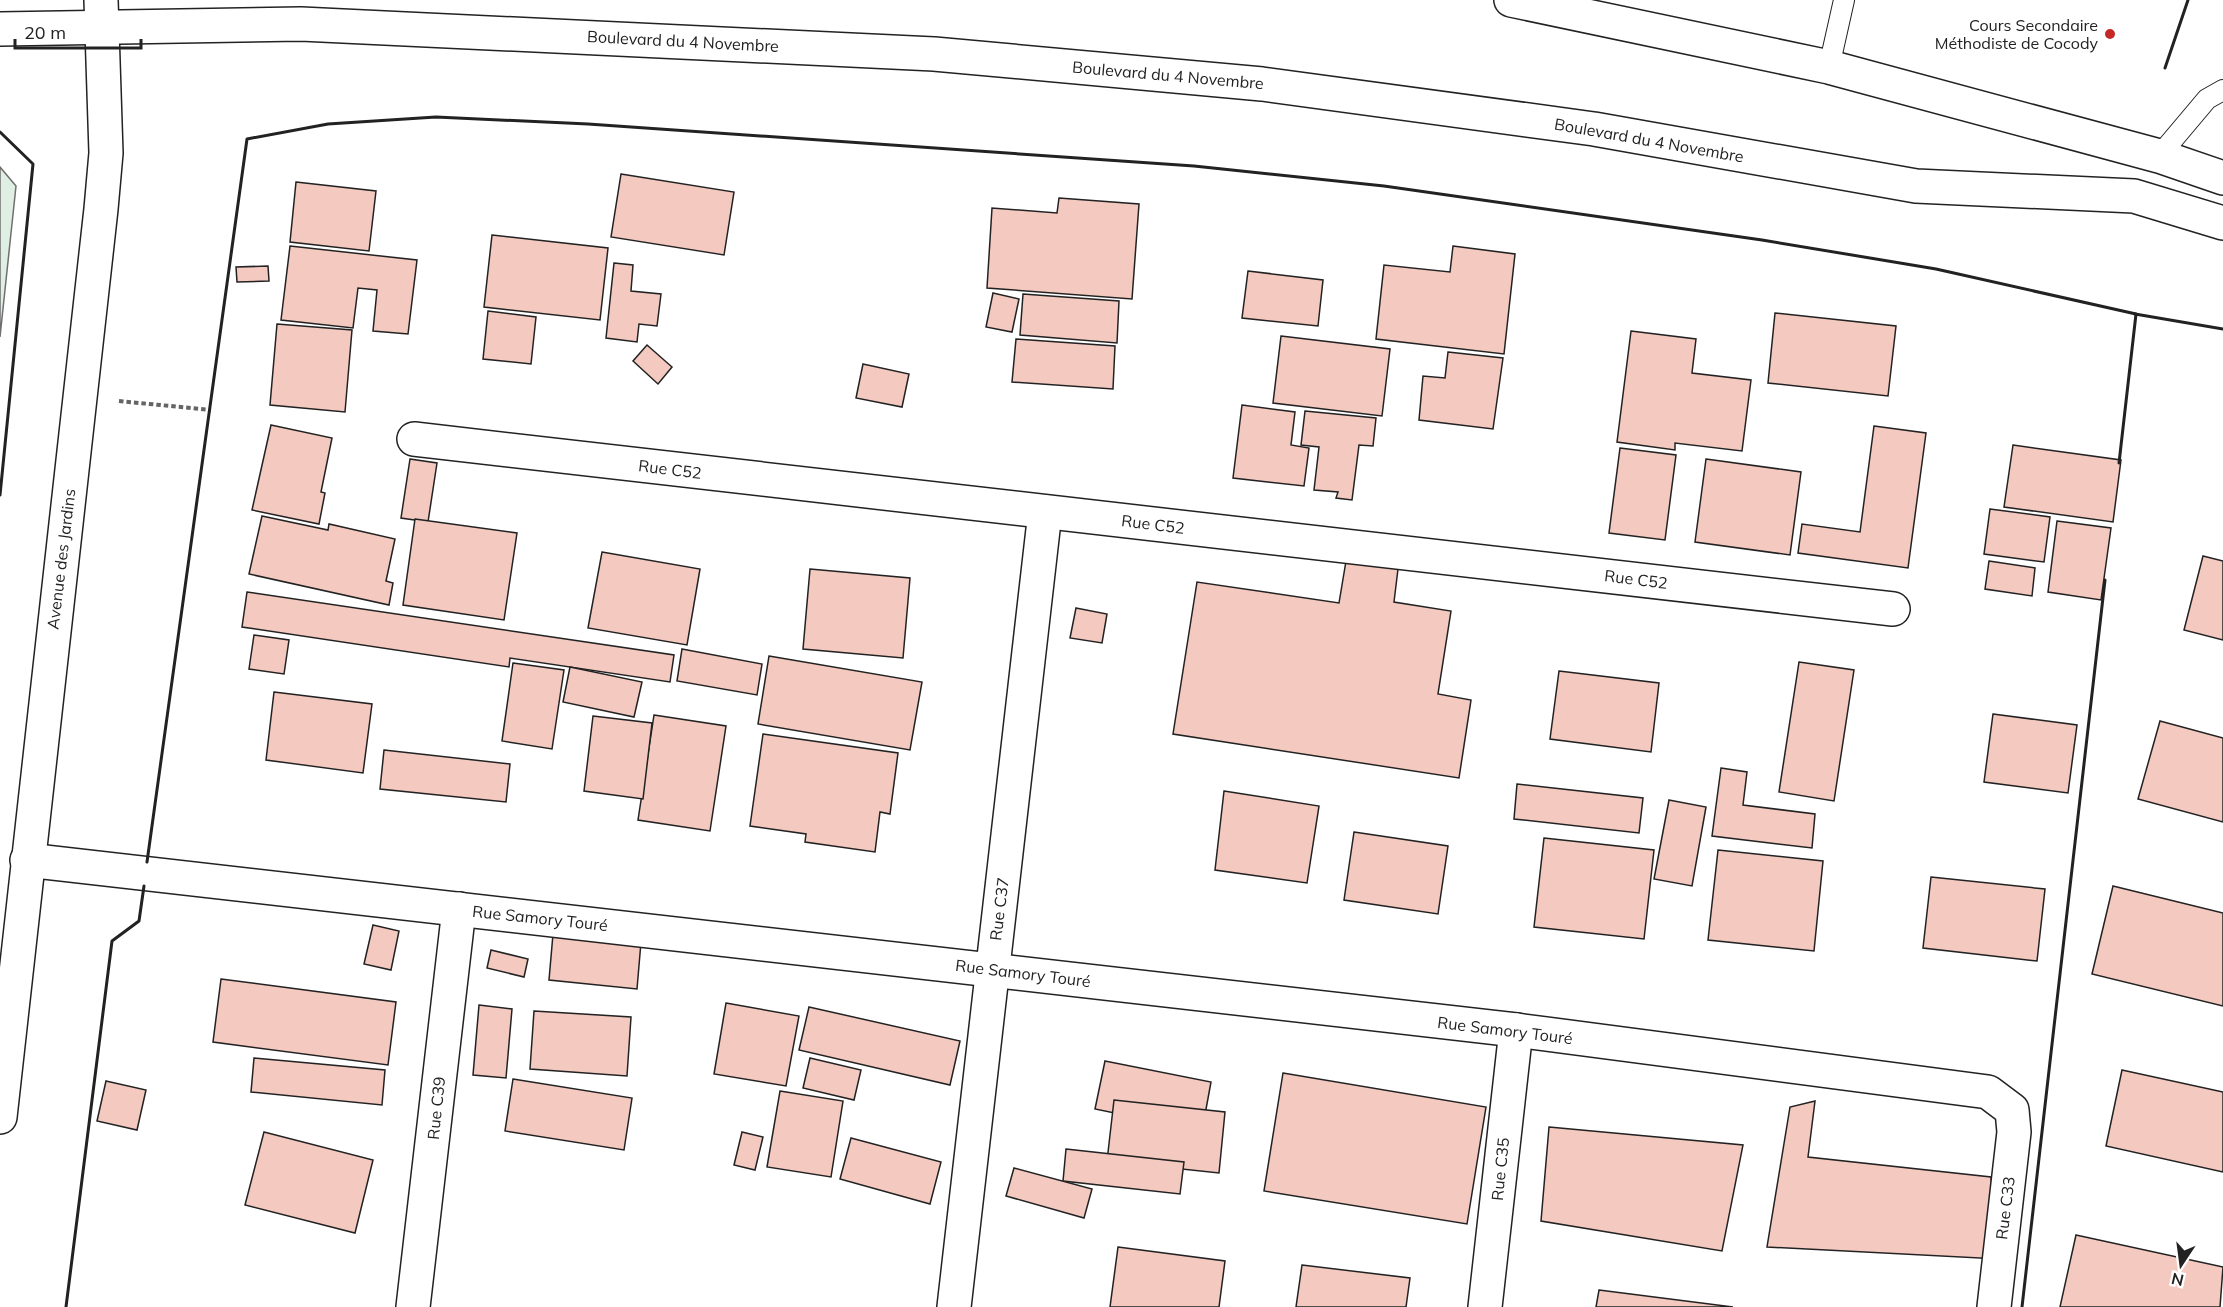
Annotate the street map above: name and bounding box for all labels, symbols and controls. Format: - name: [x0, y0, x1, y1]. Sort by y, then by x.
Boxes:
- scale bar: [15, 12, 141, 50]
- place label: Cours Secondaire Méthodiste de Cocody: [1935, 15, 2098, 53]
- text: 20 m: [24, 21, 66, 44]
- street label: Boulevard du 4 Novembre: [587, 26, 779, 56]
- marker: Cours Secondaire Méthodiste de Cocody: [2103, 27, 2117, 41]
- street label: Boulevard du 4 Novembre: [1072, 57, 1264, 93]
- street label: Boulevard du 4 Novembre: [1553, 113, 1745, 167]
- street label: Rue C52: [637, 455, 703, 483]
- street label: Avenue des Jardins: [42, 487, 80, 631]
- street label: Rue C52: [1120, 510, 1186, 538]
- street label: Rue C52: [1603, 565, 1669, 593]
- street label: Rue C37: [985, 876, 1013, 942]
- street label: Rue Samory Touré: [471, 901, 609, 935]
- street label: Rue Samory Touré: [954, 955, 1092, 991]
- street label: Rue Samory Touré: [1436, 1012, 1574, 1048]
- street label: Rue C39: [423, 1075, 449, 1141]
- street label: Rue C35: [1487, 1136, 1513, 1202]
- street label: Rue C33: [1991, 1175, 2019, 1241]
- north arrow: [2151, 1235, 2211, 1295]
- text: N: [2169, 1269, 2186, 1291]

